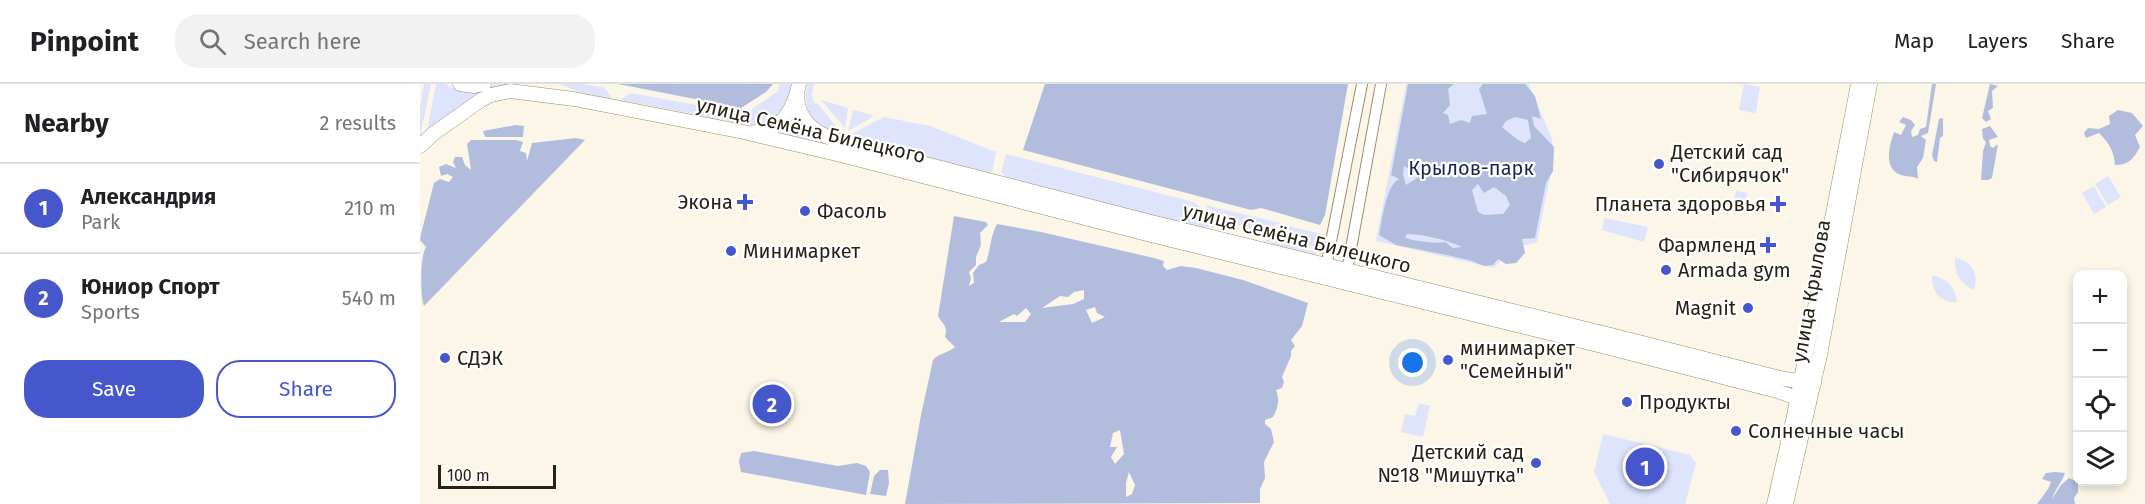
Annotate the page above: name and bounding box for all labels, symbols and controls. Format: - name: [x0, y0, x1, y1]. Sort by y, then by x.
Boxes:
- search box: [175, 14, 595, 68]
- text: Pinpoint: [30, 25, 139, 58]
- icon: search: [196, 25, 229, 58]
- text: Search here: [244, 28, 361, 55]
- text: Map: [1894, 28, 1934, 54]
- text: Layers: [1967, 28, 2028, 54]
- text: Share: [2061, 28, 2115, 54]
- street label: улица Семёна Билецкого: [694, 92, 928, 168]
- text: Nearby: [24, 108, 109, 139]
- text: 2 results: [319, 111, 396, 135]
- place label: Детский сад "Сибирячок": [1670, 140, 1789, 187]
- park label: Крылов-парк: [1408, 156, 1534, 180]
- marker: Детский сад "Сибирячок": [1652, 157, 1666, 171]
- text: Александрия: [81, 183, 216, 210]
- place label: Экона: [678, 190, 733, 214]
- place label: Планета здоровья: [1595, 192, 1766, 216]
- marker: Экона: [738, 195, 752, 209]
- text: 1: [39, 196, 48, 220]
- text: 210 m: [344, 196, 396, 220]
- marker: Планета здоровья: [1771, 197, 1785, 211]
- street label: улица Семёна Билецкого: [1180, 198, 1414, 278]
- place label: Фасоль: [817, 199, 887, 223]
- marker: Фасоль: [798, 204, 812, 218]
- text: Park: [81, 210, 120, 234]
- street label: улица Крылова: [1787, 218, 1835, 364]
- place label: Фармленд: [1658, 233, 1756, 257]
- marker: Фармленд: [1761, 238, 1775, 252]
- place label: Минимаркет: [743, 239, 861, 263]
- marker: Минимаркет: [724, 244, 738, 258]
- place label: Armada gym: [1678, 258, 1791, 282]
- marker: Armada gym: [1659, 263, 1673, 277]
- map controls: [2073, 270, 2127, 486]
- button: +: [2073, 270, 2127, 324]
- text: Юниор Спорт: [81, 273, 220, 300]
- text: 2: [38, 286, 49, 310]
- text: 540 m: [342, 286, 396, 310]
- place label: Magnit: [1675, 296, 1737, 320]
- text: Sports: [81, 300, 140, 324]
- marker: Magnit: [1741, 301, 1755, 315]
- button: −: [2073, 324, 2127, 378]
- place label: минимаркет "Семейный": [1460, 336, 1576, 383]
- place label: СДЭК: [457, 346, 503, 370]
- your location: [1398, 348, 1427, 377]
- marker: СДЭК: [438, 351, 452, 365]
- marker: минимаркет "Семейный": [1441, 353, 1455, 367]
- button: Save: [24, 360, 204, 418]
- button: Share: [216, 360, 396, 418]
- button: locate: [2073, 378, 2127, 432]
- pin: 2: [752, 382, 792, 426]
- place label: Продукты: [1639, 390, 1731, 414]
- marker: Продукты: [1620, 395, 1634, 409]
- place label: Солнечные часы: [1748, 419, 1905, 443]
- marker: Солнечные часы: [1729, 424, 1743, 438]
- button: layers: [2073, 432, 2127, 486]
- place label: Детский сад №18 "Мишутка": [1378, 440, 1524, 487]
- pin: 1: [1626, 444, 1664, 490]
- marker: Детский сад №18 "Мишутка": [1529, 456, 1543, 470]
- scale bar: [438, 462, 556, 490]
- text: 100 m: [447, 466, 490, 485]

